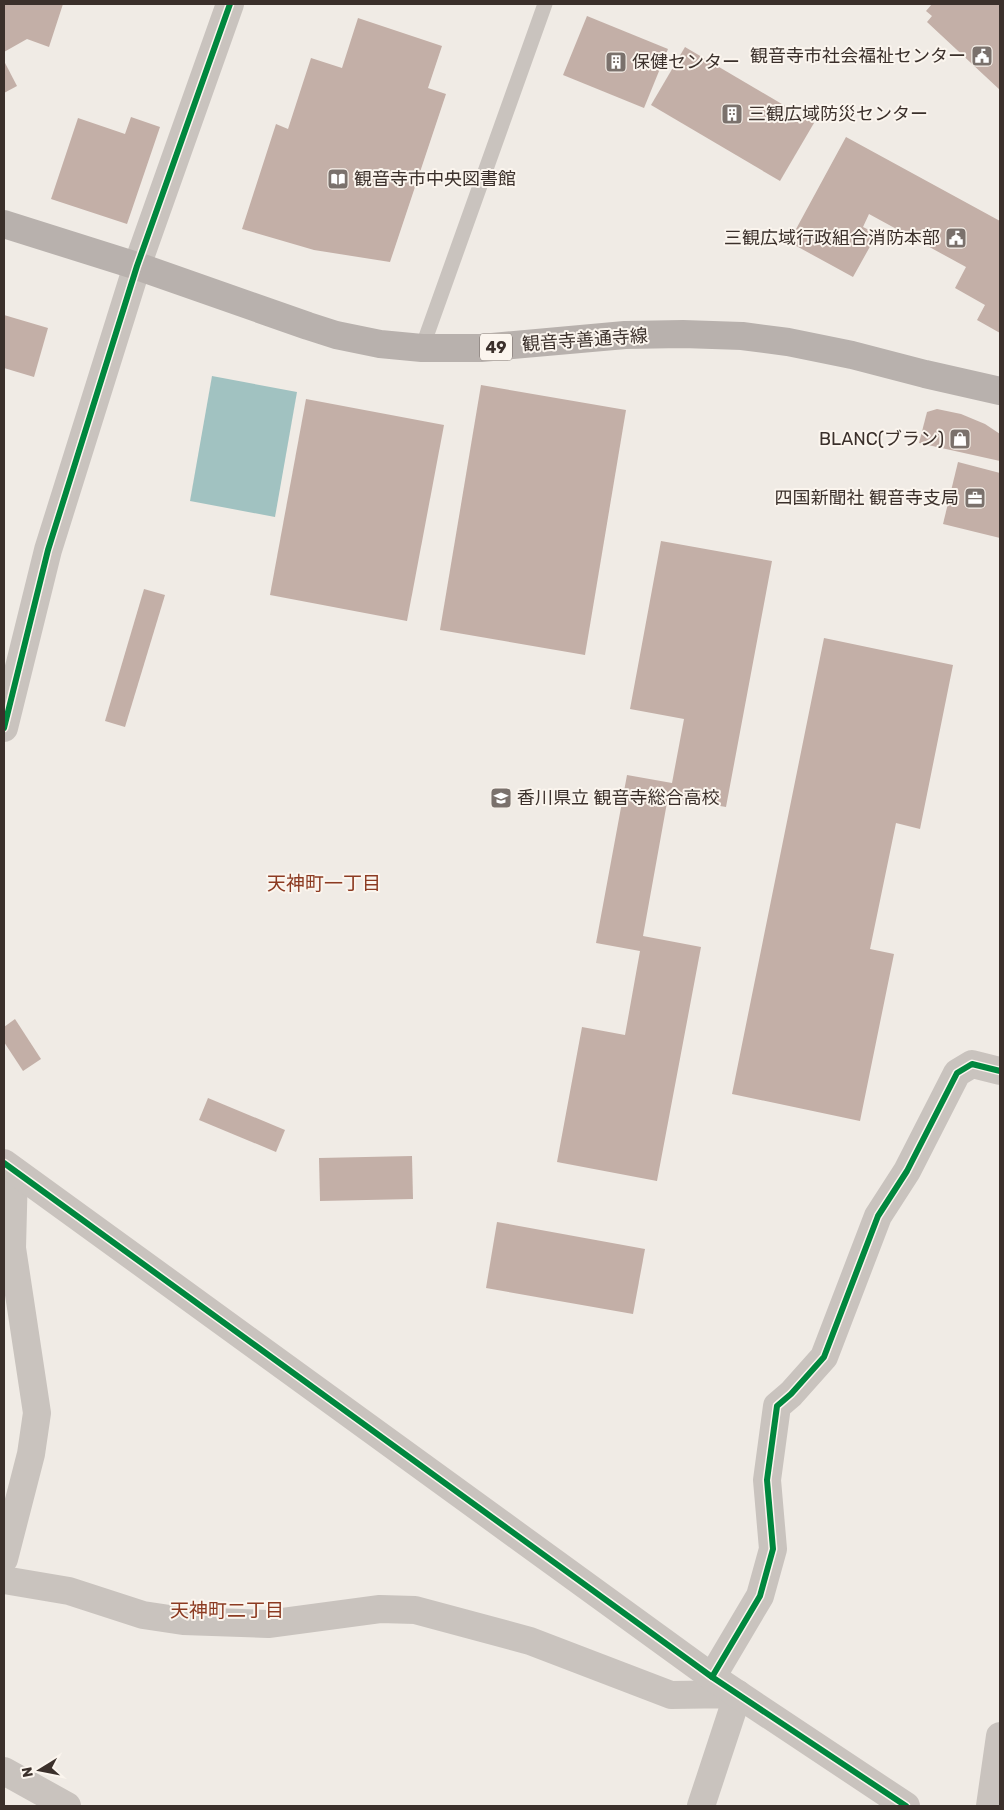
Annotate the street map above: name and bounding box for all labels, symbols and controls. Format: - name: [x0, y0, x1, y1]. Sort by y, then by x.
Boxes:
- public building icon: 観音寺市社会福祉センター: [970, 44, 994, 68]
- place label: 観音寺市社会福祉センター: [750, 45, 966, 67]
- building icon: 保健センター: [604, 50, 628, 74]
- place label: 保健センター: [632, 51, 740, 73]
- building icon: 三観広域防災センター: [720, 102, 744, 126]
- place label: 三観広域防災センター: [748, 103, 928, 125]
- library icon: 観音寺市中央図書館: [326, 167, 350, 191]
- place label: 観音寺市中央図書館: [354, 168, 516, 190]
- public building icon: 三観広域行政組合消防本部: [944, 226, 968, 250]
- place label: 三観広域行政組合消防本部: [724, 227, 940, 249]
- street label: 観音寺善通寺線: [521, 325, 649, 355]
- road number: 49: [480, 334, 512, 361]
- shop icon: BLANC(ブラン): [948, 427, 972, 451]
- place label: BLANC(ブラン): [819, 428, 944, 450]
- office icon: 四国新聞社 観音寺支局: [963, 486, 987, 510]
- place label: 四国新聞社 観音寺支局: [775, 487, 959, 509]
- school or university icon: 香川県立 観音寺総合高校: [489, 786, 513, 810]
- place label: 香川県立 観音寺総合高校: [517, 787, 719, 809]
- district label: 天神町一丁目: [267, 872, 381, 895]
- district label: 天神町二丁目: [170, 1599, 284, 1622]
- north arrow: [15, 1745, 65, 1795]
- text: N: [18, 1766, 37, 1779]

